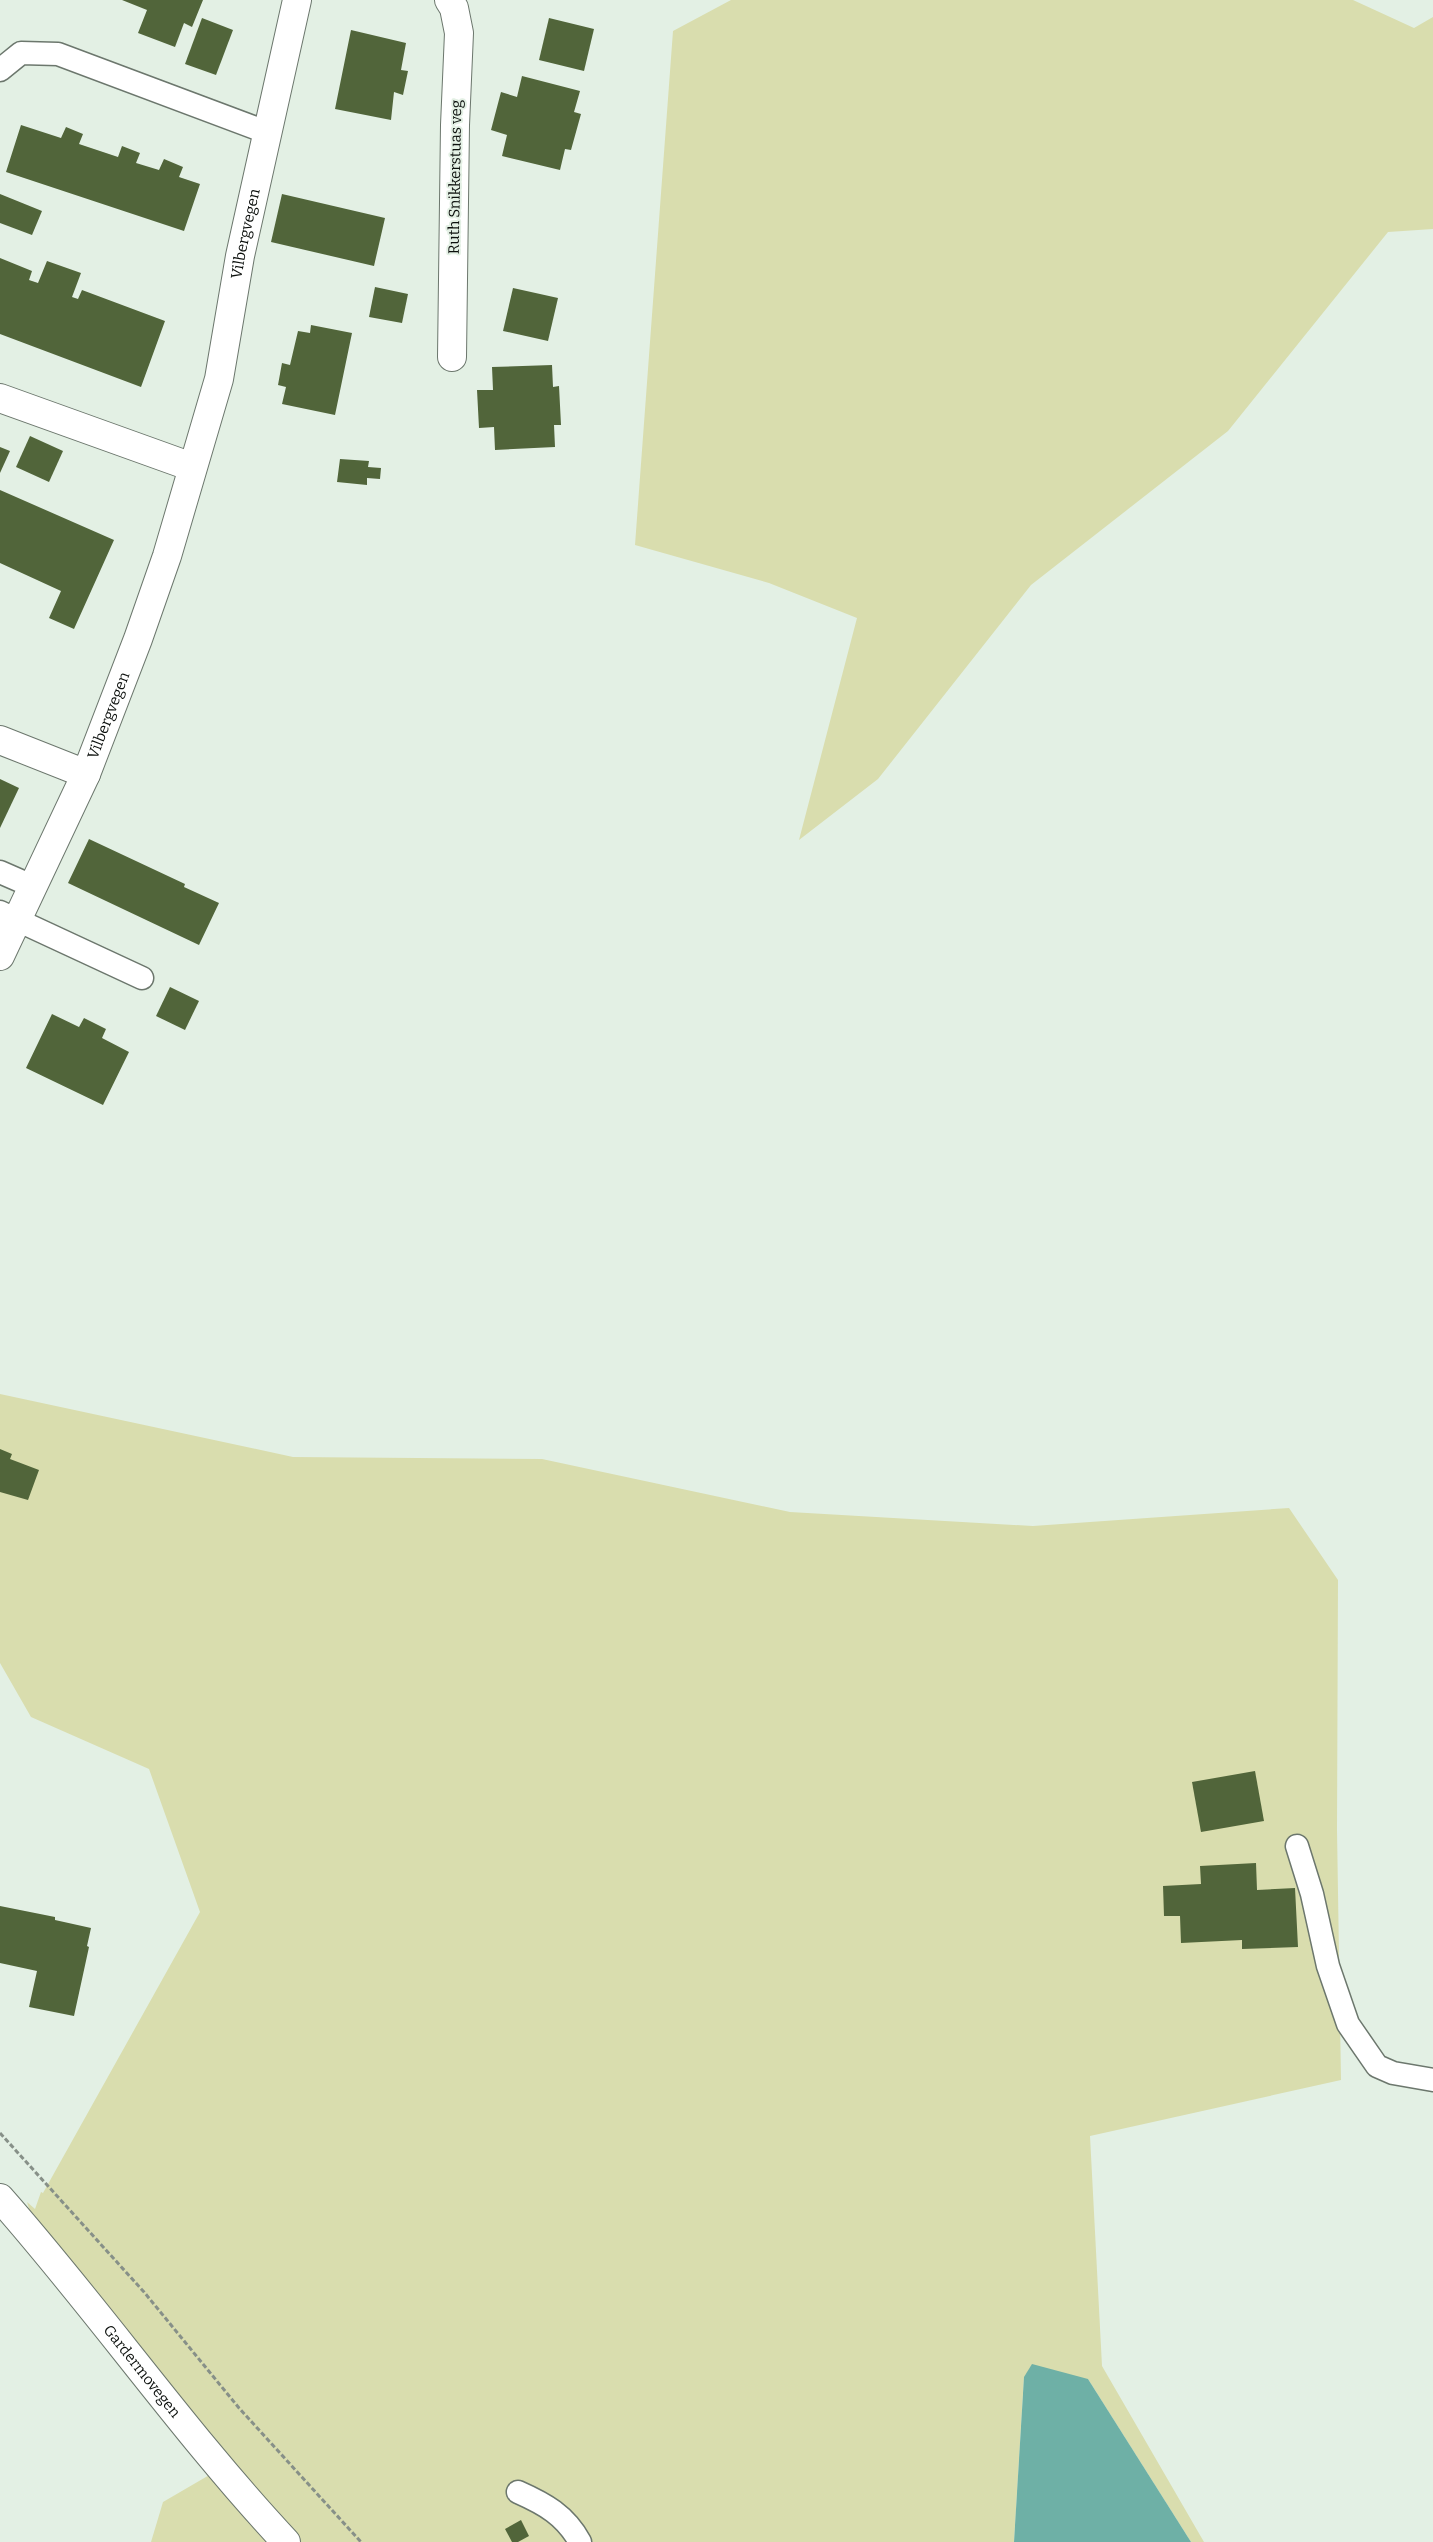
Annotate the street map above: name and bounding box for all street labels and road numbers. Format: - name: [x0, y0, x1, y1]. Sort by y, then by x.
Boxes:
- street label: Ruth Snikkerstuas veg: [445, 100, 465, 254]
- street label: Vilbergvegen: [227, 186, 264, 280]
- street label: Vilbergvegen: [84, 669, 134, 762]
- street label: Gardermovegen: [100, 2321, 185, 2422]

